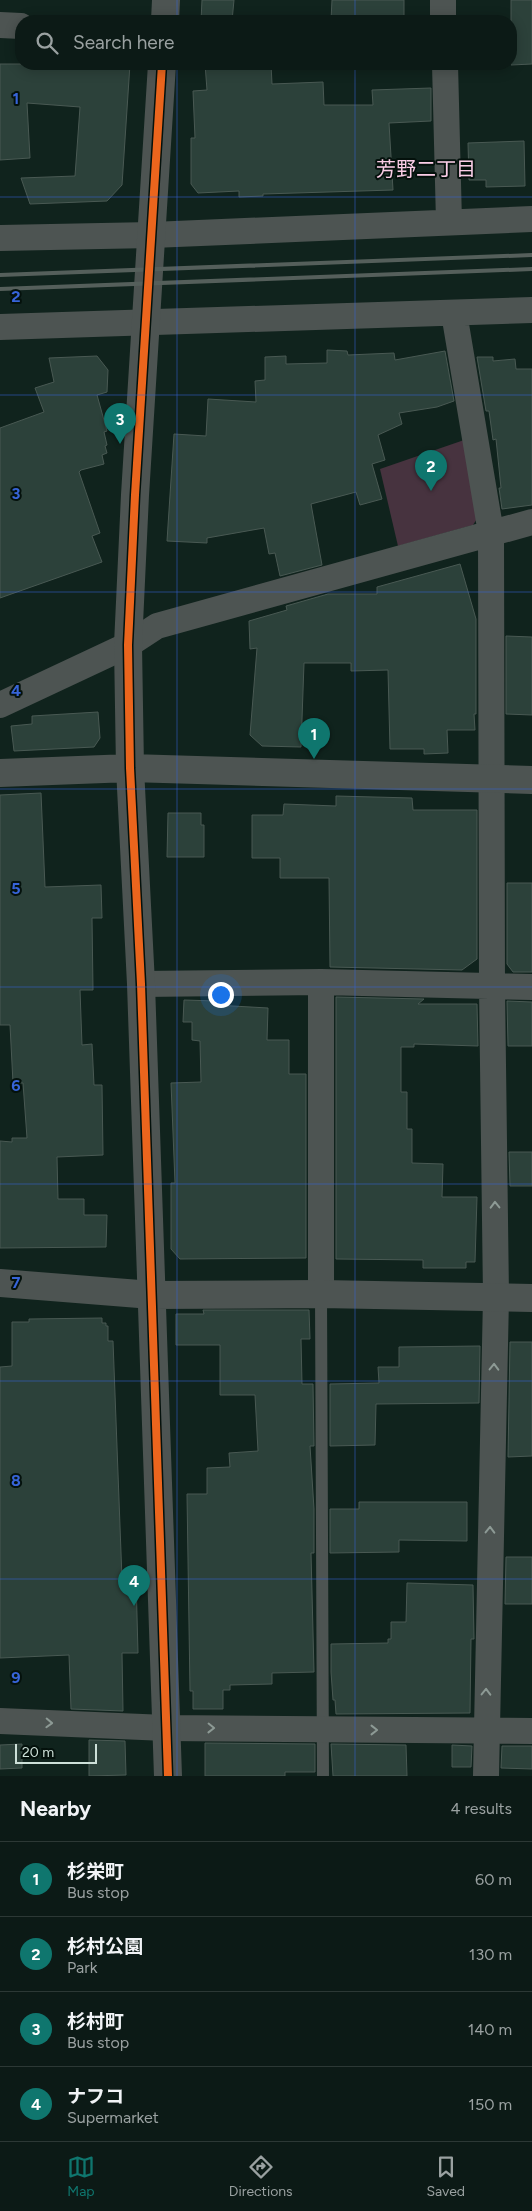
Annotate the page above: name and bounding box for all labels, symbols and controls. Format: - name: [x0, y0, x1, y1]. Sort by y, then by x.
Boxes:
- search box: [15, 15, 517, 70]
- icon: search: [33, 29, 61, 57]
- text: Search here: [73, 31, 175, 54]
- text: 1: [13, 89, 19, 108]
- district label: 芳野二丁目: [376, 157, 476, 181]
- text: 2: [11, 287, 21, 306]
- pin: 3: [104, 403, 136, 444]
- pin: 2: [415, 450, 447, 491]
- text: 3: [12, 484, 21, 503]
- text: 4: [11, 681, 21, 700]
- pin: 1: [298, 718, 330, 759]
- text: 5: [11, 879, 21, 898]
- your location: [208, 982, 234, 1008]
- text: 6: [11, 1076, 21, 1095]
- one-way arrow: [490, 1201, 500, 1208]
- text: 7: [12, 1273, 21, 1292]
- one-way arrow: [489, 1363, 500, 1371]
- text: 8: [11, 1471, 21, 1490]
- one-way arrow: [485, 1526, 496, 1534]
- pin: 4: [118, 1565, 150, 1606]
- text: 9: [11, 1668, 21, 1687]
- one-way arrow: [481, 1688, 492, 1696]
- one-way arrow: [45, 1718, 53, 1728]
- one-way arrow: [208, 1723, 215, 1733]
- one-way arrow: [370, 1725, 378, 1735]
- scale bar: [15, 1741, 98, 1764]
- text: 20 m: [22, 1744, 54, 1761]
- text: Nearby: [20, 1796, 91, 1821]
- text: 4 results: [451, 1799, 512, 1818]
- text: 杉栄町: [67, 1860, 124, 1883]
- text: 1: [33, 1870, 39, 1889]
- text: 60 m: [475, 1870, 512, 1889]
- text: Bus stop: [67, 1883, 129, 1902]
- text: 杉村公園: [67, 1935, 143, 1958]
- text: 2: [31, 1945, 41, 1964]
- text: 130 m: [469, 1945, 512, 1964]
- text: Park: [67, 1958, 97, 1977]
- text: 杉村町: [67, 2010, 124, 2033]
- text: 3: [32, 2020, 40, 2039]
- text: 140 m: [468, 2020, 512, 2039]
- text: Bus stop: [67, 2033, 129, 2052]
- text: ナフコ: [67, 2085, 124, 2108]
- text: 4: [31, 2095, 41, 2114]
- text: 150 m: [468, 2095, 512, 2114]
- text: Supermarket: [67, 2108, 159, 2127]
- tab: Map: [67, 2153, 95, 2200]
- tab: Directions: [229, 2153, 293, 2200]
- tab: Saved: [426, 2153, 465, 2200]

